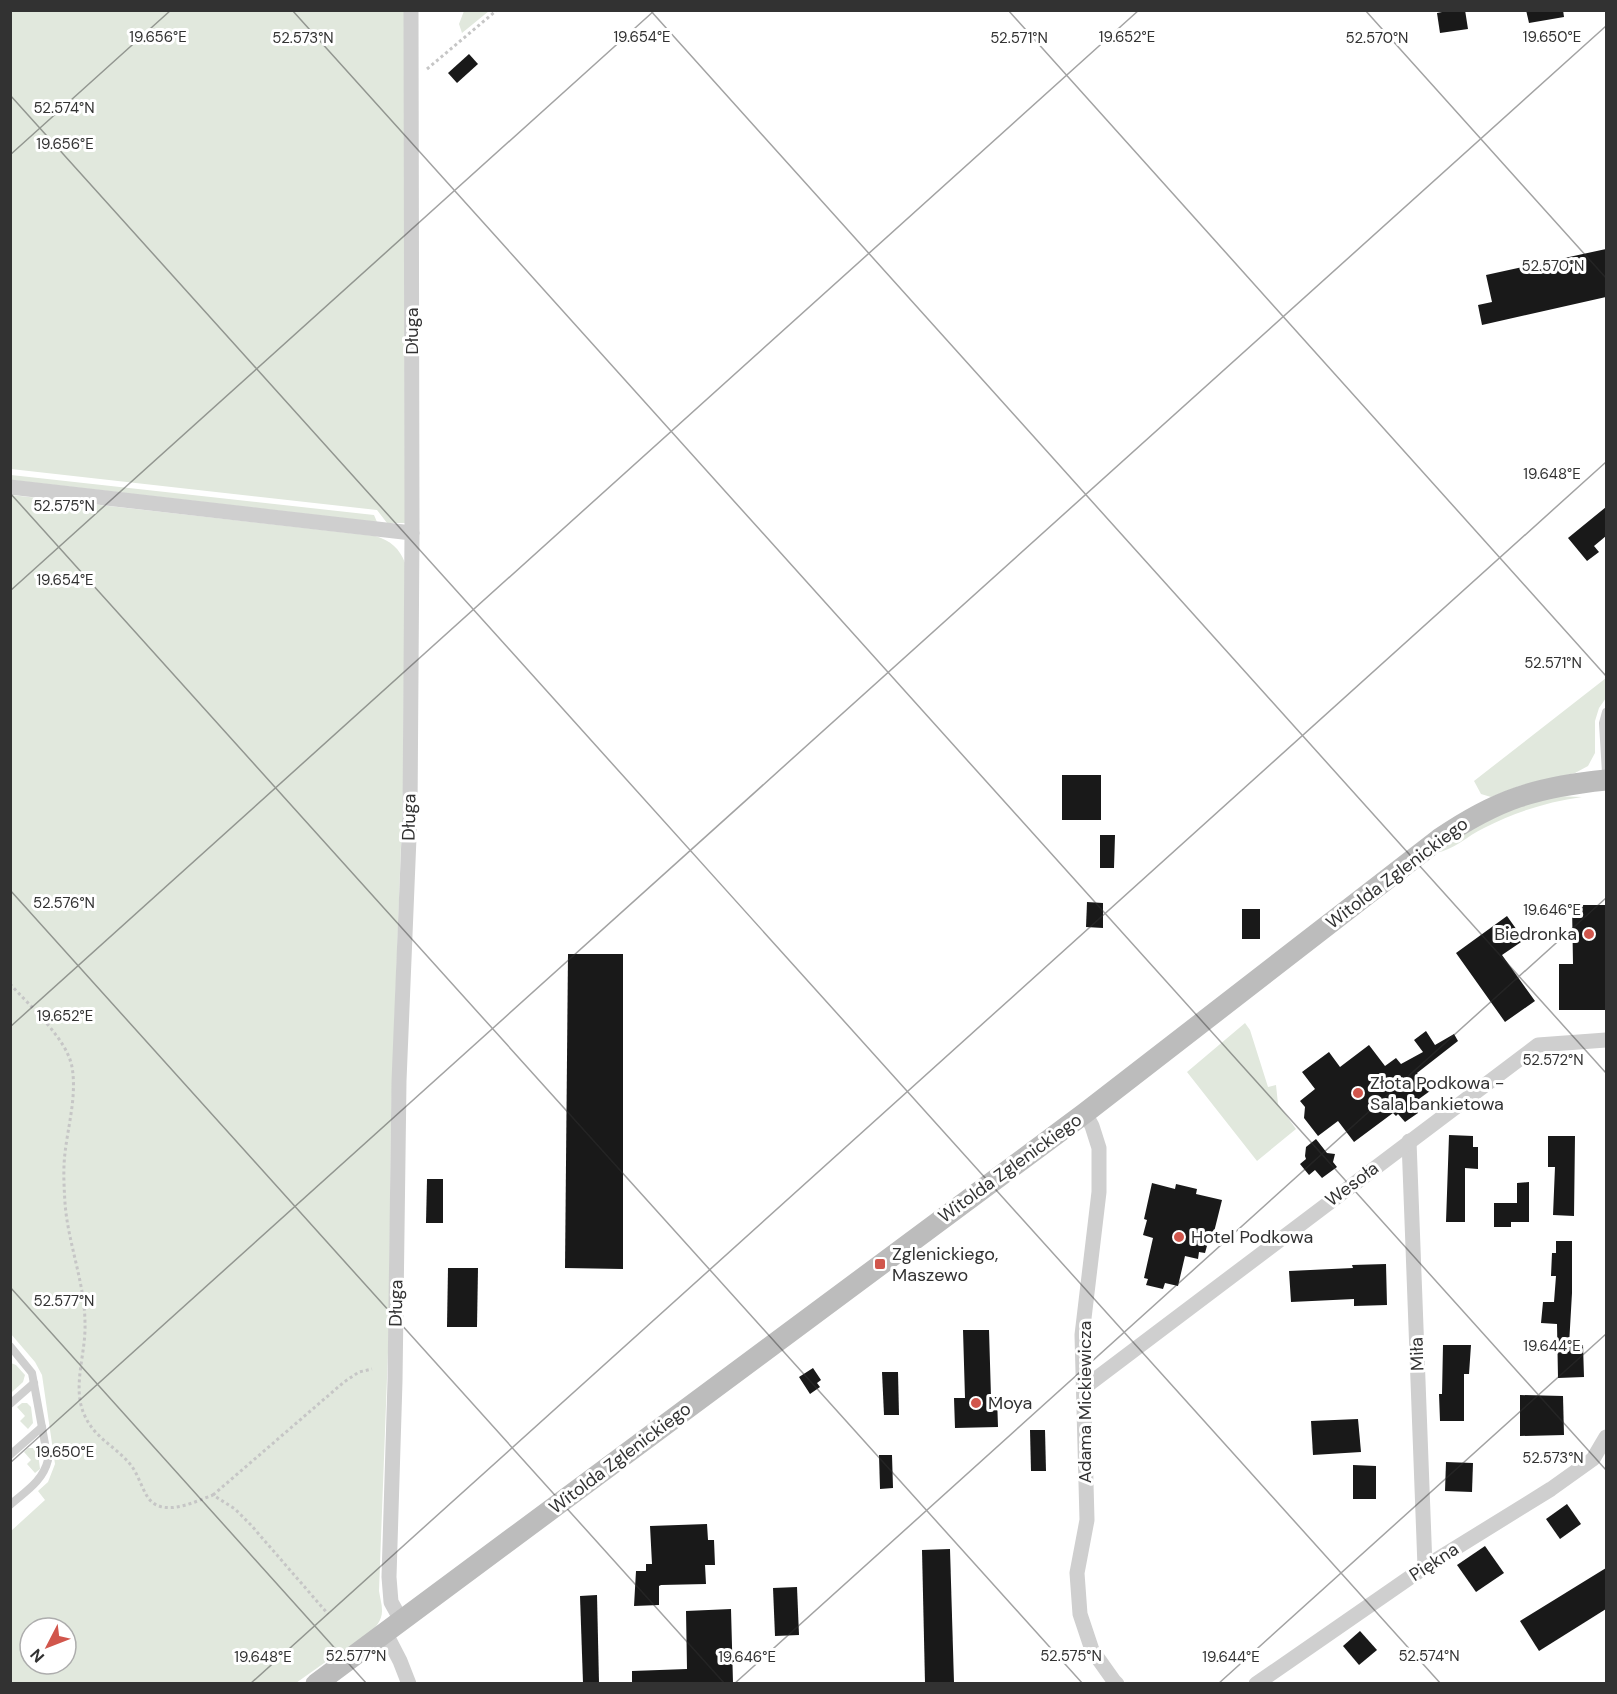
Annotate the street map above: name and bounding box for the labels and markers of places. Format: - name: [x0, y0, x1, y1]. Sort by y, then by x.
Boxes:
- place label: Biedronka: [1494, 922, 1577, 946]
- marker: Biedronka: [1582, 927, 1596, 941]
- place label: Złota Podkowa - Sala bankietowa: [1370, 1071, 1505, 1116]
- marker: Złota Podkowa - Sala bankietowa: [1351, 1086, 1365, 1100]
- place label: Hotel Podkowa: [1191, 1225, 1313, 1249]
- marker: Hotel Podkowa: [1172, 1230, 1186, 1244]
- place label: Zglenickiego, Maszewo: [892, 1242, 998, 1287]
- marker: Zglenickiego, Maszewo: [873, 1257, 887, 1271]
- place label: Moya: [988, 1391, 1032, 1415]
- marker: Moya: [969, 1396, 983, 1410]

